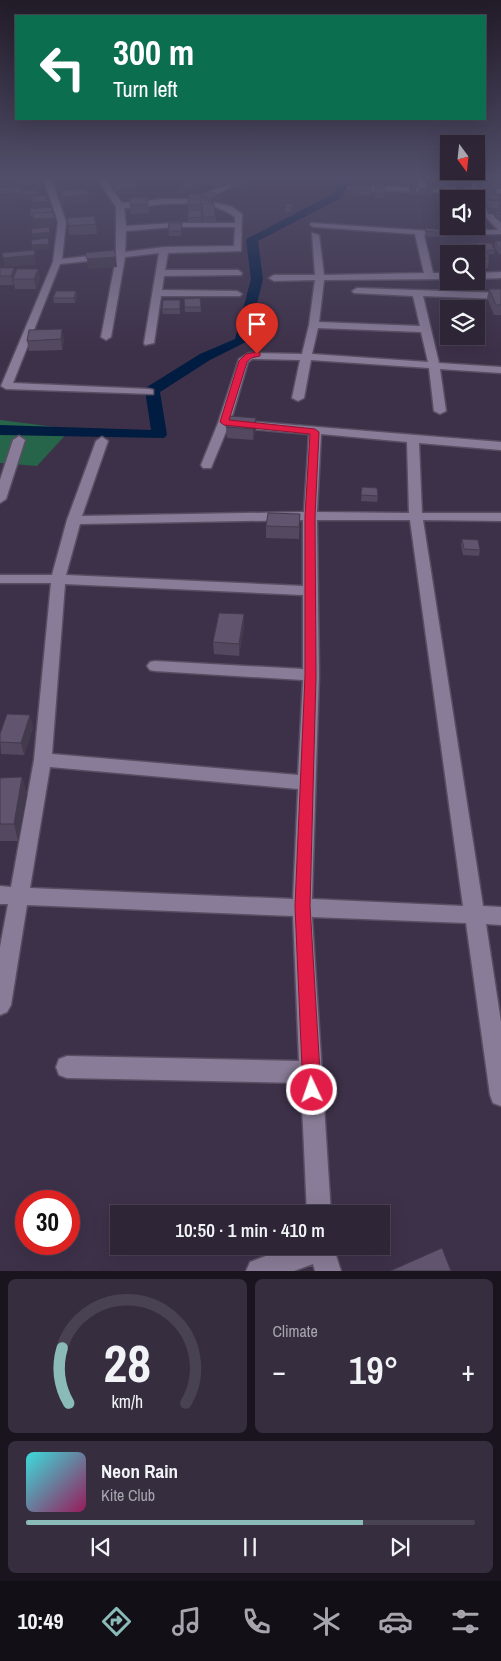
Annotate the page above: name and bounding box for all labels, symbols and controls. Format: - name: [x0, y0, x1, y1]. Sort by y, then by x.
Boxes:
- text: 300 m: [113, 29, 194, 76]
- icon: left: [30, 35, 95, 100]
- text: Turn left: [113, 74, 178, 104]
- north arrow: [440, 135, 485, 180]
- map controls: [440, 135, 485, 345]
- button: sound: [440, 190, 485, 235]
- button: search: [440, 245, 485, 290]
- button: layers: [440, 300, 485, 345]
- pin: [236, 303, 278, 354]
- icon: arrive: [243, 310, 271, 338]
- position arrow: [285, 1063, 337, 1115]
- speed limit sign: 30: [15, 1190, 80, 1255]
- text: 10:50 · 1 min · 410 m: [175, 1217, 325, 1243]
- text: Climate: [273, 1320, 318, 1342]
- text: 28: [104, 1328, 151, 1398]
- text: 19°: [349, 1345, 399, 1396]
- text: −: [273, 1352, 286, 1390]
- text: +: [462, 1352, 475, 1390]
- text: km/h: [111, 1390, 143, 1414]
- text: Neon Rain: [101, 1458, 178, 1484]
- text: Kite Club: [101, 1484, 155, 1506]
- icon: previous: [87, 1533, 115, 1561]
- icon: pause: [236, 1533, 264, 1561]
- icon: next: [386, 1533, 414, 1561]
- icon: directions: [99, 1604, 134, 1639]
- icon: music: [169, 1604, 204, 1639]
- icon: phone: [239, 1604, 274, 1639]
- icon: climate: [309, 1604, 344, 1639]
- icon: car: [378, 1604, 413, 1639]
- icon: filters: [448, 1604, 483, 1639]
- text: 10:49: [17, 1606, 64, 1636]

